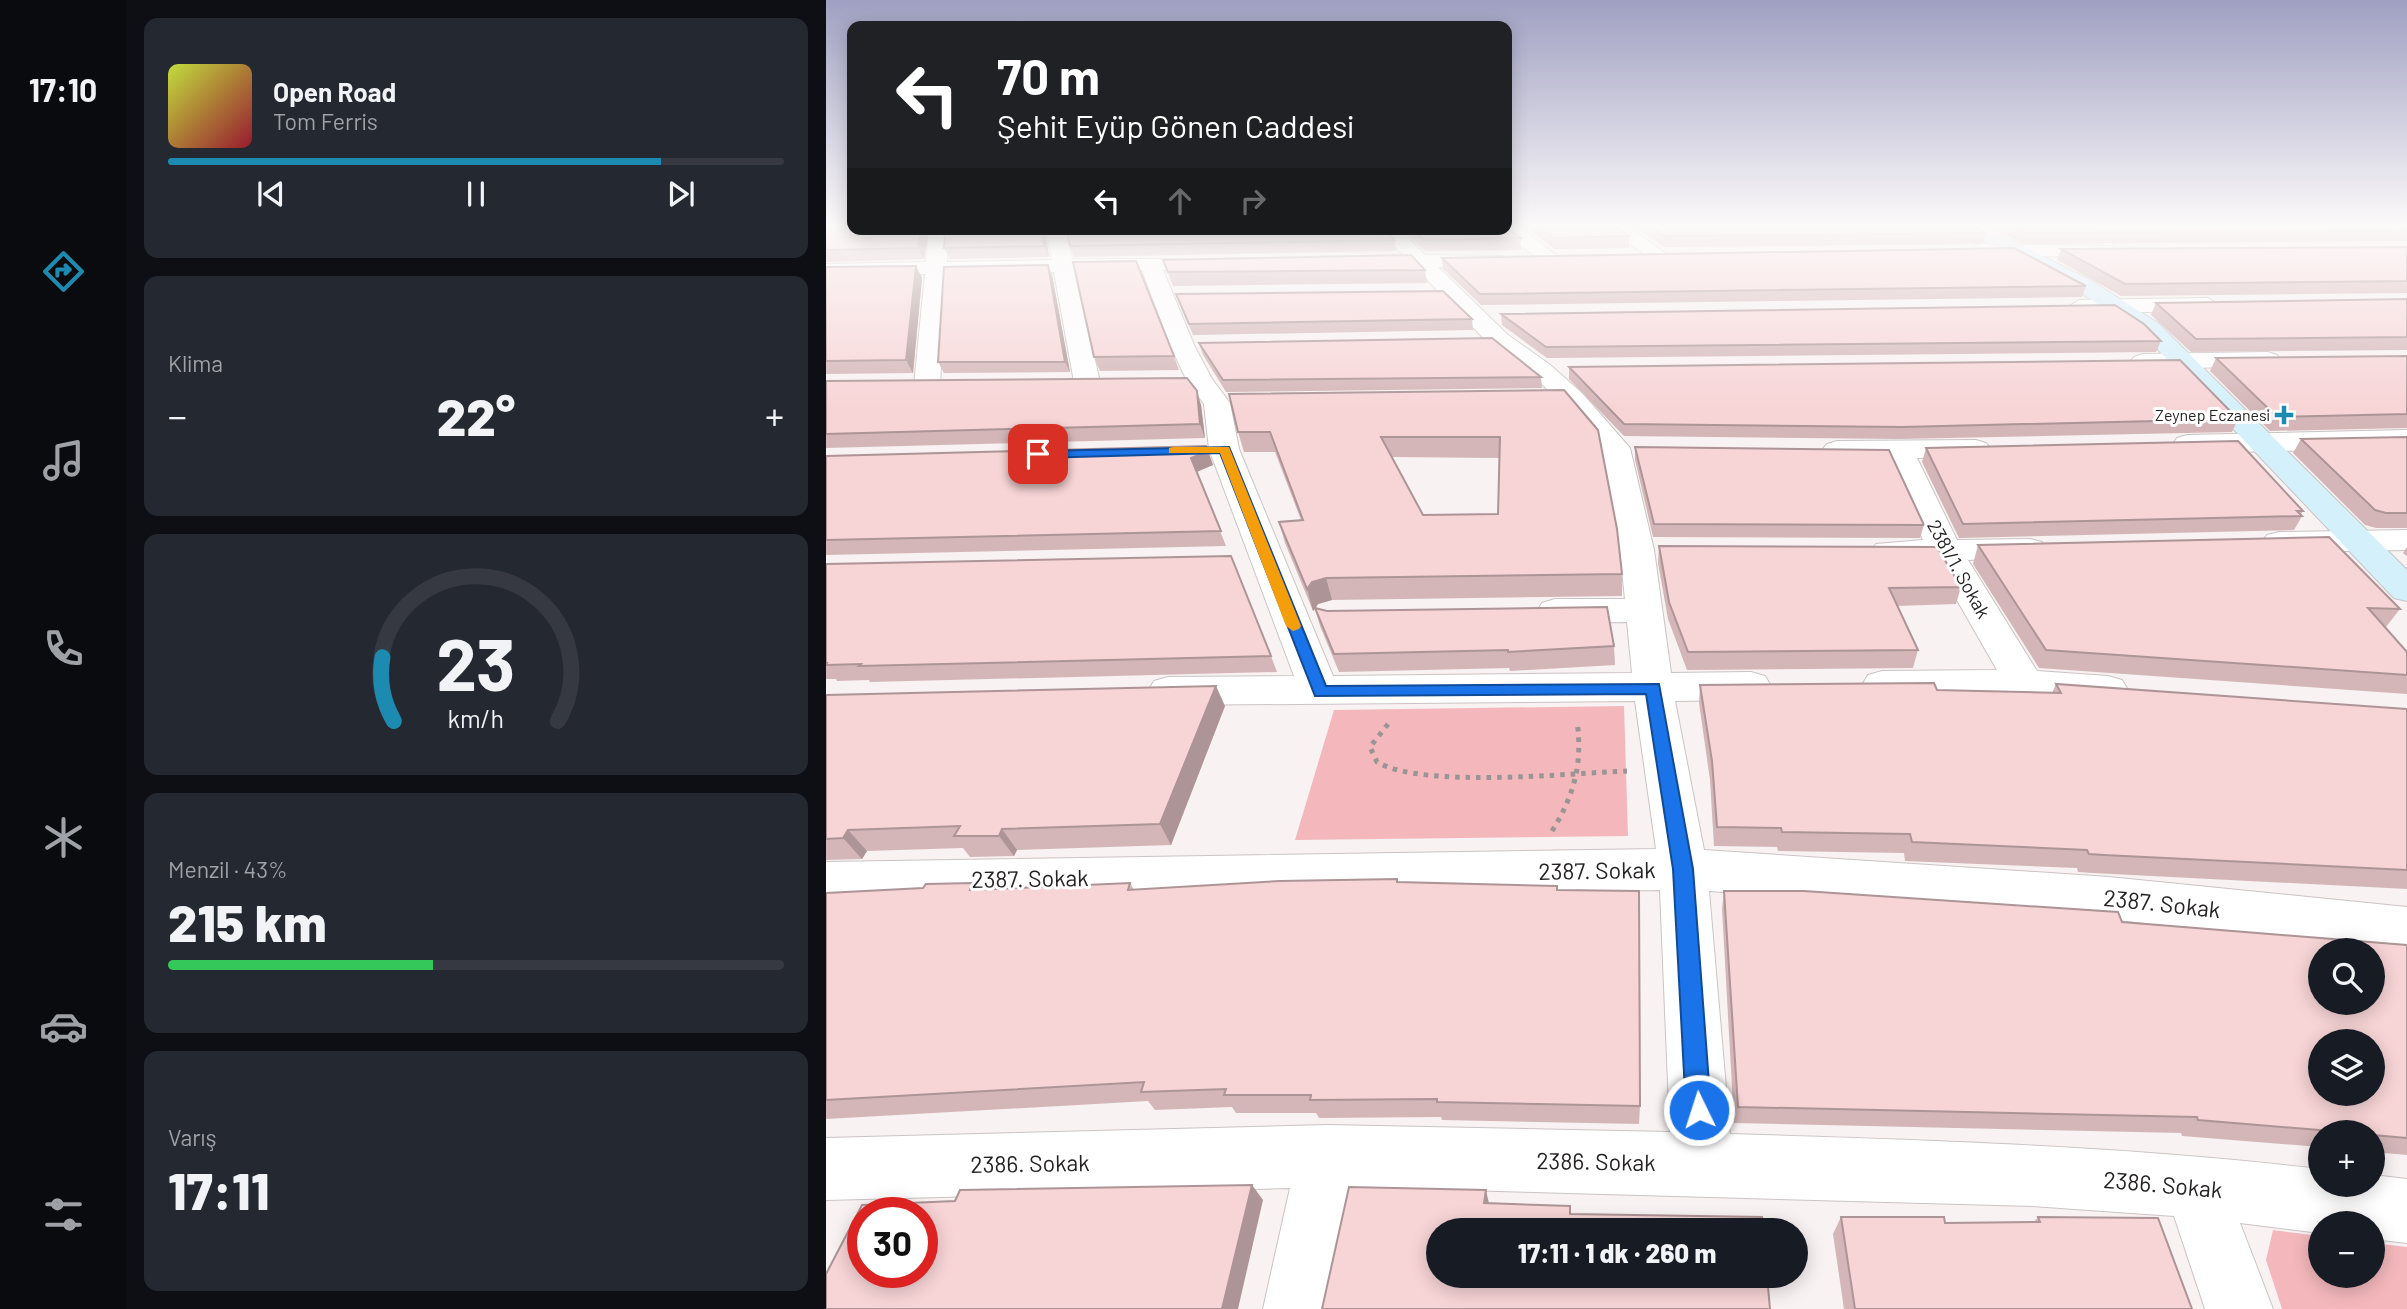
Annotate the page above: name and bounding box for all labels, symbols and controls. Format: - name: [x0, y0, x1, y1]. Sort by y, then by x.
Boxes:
- text: 70 m: [997, 46, 1100, 105]
- icon: left: [882, 49, 973, 140]
- text: 17:10: [29, 70, 97, 108]
- text: Open Road: [273, 76, 396, 107]
- text: Şehit Eyüp Gönen Caddesi: [997, 106, 1354, 144]
- text: Tom Ferris: [273, 107, 378, 135]
- icon: previous: [252, 175, 290, 213]
- icon: pause: [457, 175, 495, 213]
- icon: next: [662, 175, 700, 213]
- icon: left: [1088, 182, 1126, 220]
- icon: ahead: [1161, 182, 1199, 220]
- icon: right: [1234, 182, 1272, 220]
- icon: directions: [39, 247, 88, 296]
- text: Klima: [168, 349, 223, 377]
- text: 22°: [437, 384, 515, 446]
- text: −: [168, 392, 187, 438]
- text: +: [765, 392, 784, 438]
- place label: Zeynep Eczanesi: [2155, 405, 2270, 424]
- marker: Zeynep Eczanesi: [2276, 407, 2292, 423]
- pin: [1008, 424, 1068, 484]
- icon: arrive: [1019, 435, 1057, 473]
- icon: music: [39, 436, 88, 485]
- street label: 2381/1. Sokak: [1923, 515, 1996, 622]
- text: 23: [436, 618, 516, 706]
- icon: phone: [39, 624, 88, 673]
- text: km/h: [448, 702, 504, 732]
- icon: climate: [39, 813, 88, 862]
- text: Menzil · 43%: [168, 855, 288, 883]
- street label: 2387. Sokak: [1538, 855, 1656, 885]
- street label: 2387. Sokak: [971, 863, 1089, 893]
- street label: 2387. Sokak: [2102, 883, 2222, 923]
- text: 215 km: [168, 890, 327, 952]
- map controls: [2308, 938, 2385, 1288]
- button: search: [2308, 938, 2385, 1015]
- icon: car: [39, 1002, 88, 1051]
- button: layers: [2308, 1029, 2385, 1106]
- position arrow: [1662, 1073, 1736, 1147]
- button: +: [2308, 1120, 2385, 1197]
- text: Varış: [168, 1123, 217, 1151]
- street label: 2386. Sokak: [1536, 1146, 1656, 1176]
- street label: 2386. Sokak: [970, 1148, 1090, 1178]
- text: 17:11: [168, 1158, 269, 1220]
- street label: 2386. Sokak: [2102, 1165, 2224, 1203]
- icon: filters: [39, 1190, 88, 1239]
- speed limit sign: 30: [847, 1197, 938, 1288]
- button: −: [2308, 1211, 2385, 1288]
- text: 17:11 · 1 dk · 260 m: [1518, 1237, 1716, 1268]

